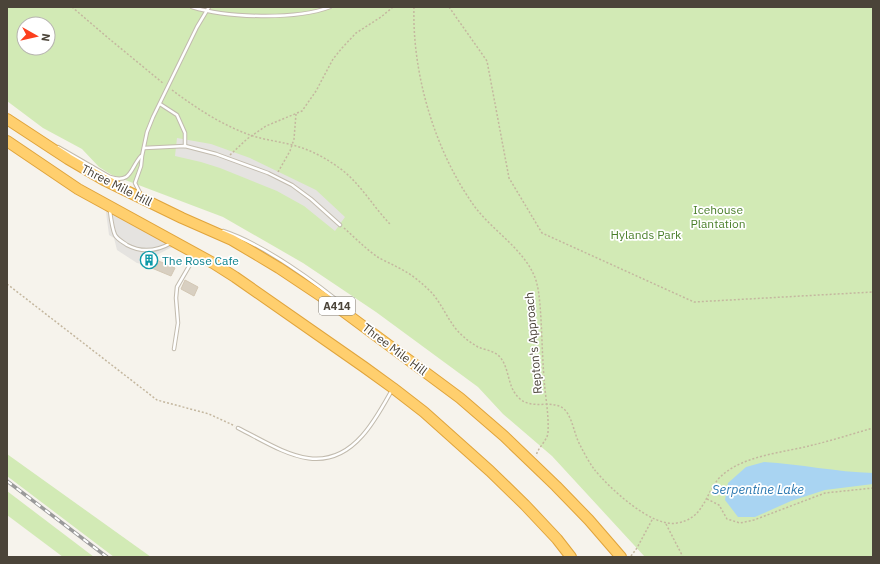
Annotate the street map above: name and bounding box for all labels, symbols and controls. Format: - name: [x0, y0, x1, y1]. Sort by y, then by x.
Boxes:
- north arrow: [16, 16, 56, 56]
- text: N: [38, 32, 53, 42]
- street label: Three Mile Hill: [79, 161, 155, 209]
- park label: Icehouse Plantation: [690, 202, 746, 231]
- park label: Hylands Park: [611, 227, 682, 242]
- building icon: The Rose Cafe: [139, 250, 159, 270]
- place label: The Rose Cafe: [162, 253, 239, 268]
- street label: Repton's Approach: [521, 292, 545, 394]
- road number: A414: [319, 297, 355, 315]
- street label: Three Mile Hill: [360, 320, 430, 378]
- water label: Serpentine Lake: [712, 481, 804, 498]

